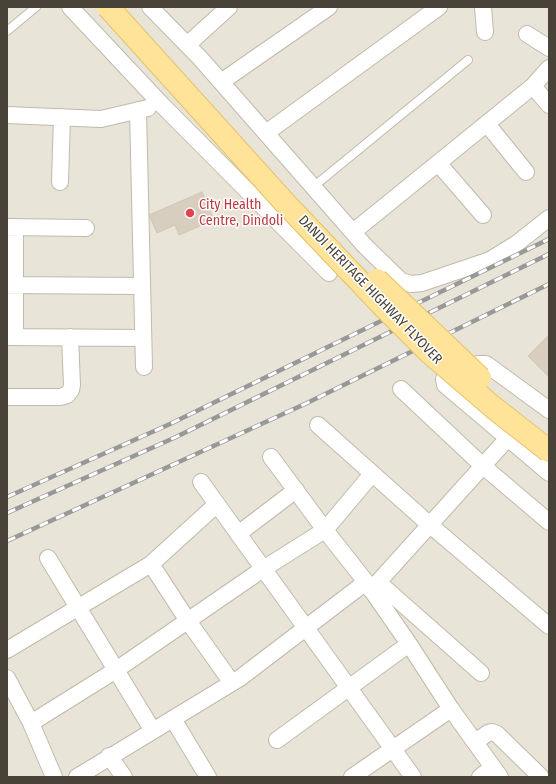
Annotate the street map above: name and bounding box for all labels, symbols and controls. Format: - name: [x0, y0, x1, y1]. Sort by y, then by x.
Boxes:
- place label: City Health Centre, Dindoli: [199, 197, 283, 230]
- marker: City Health Centre, Dindoli: [184, 207, 196, 219]
- street label: DANDI HERITAGE HIGHWAY FLYOVER: [295, 212, 445, 368]

